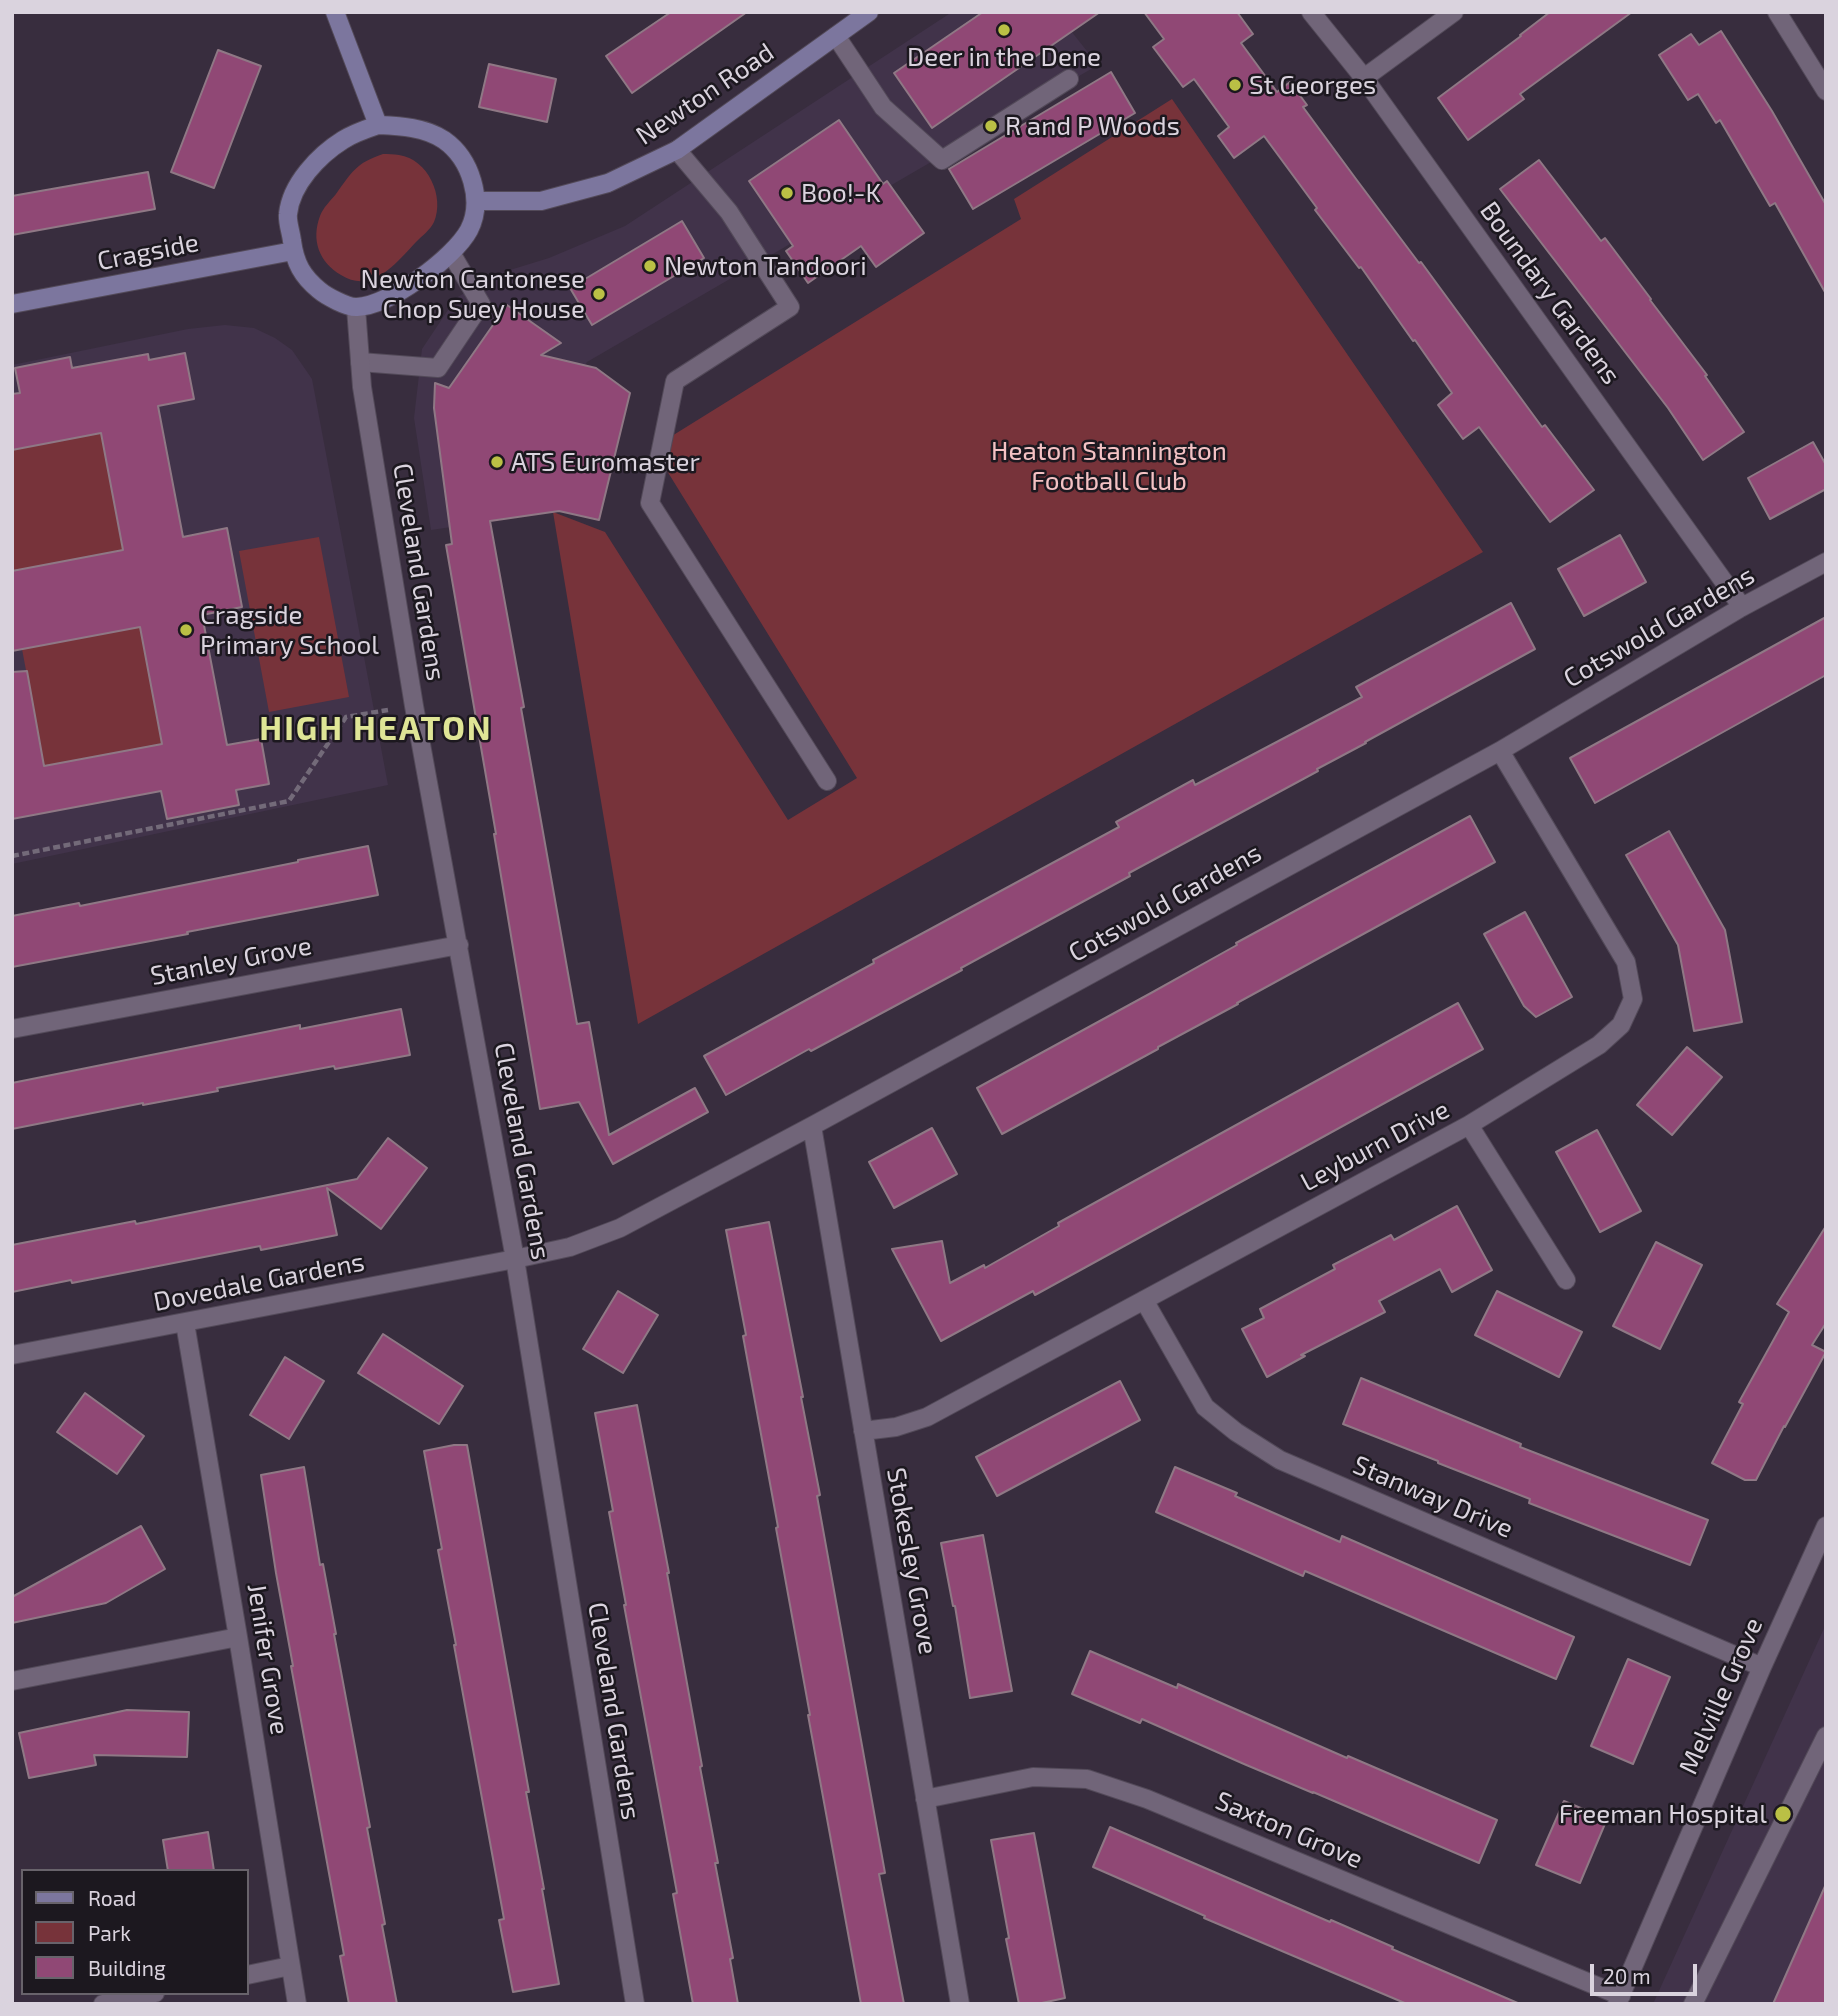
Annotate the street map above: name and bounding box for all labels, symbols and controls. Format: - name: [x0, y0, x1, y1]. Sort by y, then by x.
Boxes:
- marker: Deer in the Dene: [996, 22, 1012, 38]
- street label: Newton Road: [630, 37, 780, 151]
- place label: Deer in the Dene: [907, 41, 1101, 73]
- place label: St Georges: [1249, 69, 1376, 101]
- marker: St Georges: [1227, 77, 1243, 93]
- place label: R and P Woods: [1005, 110, 1180, 142]
- marker: R and P Woods: [983, 118, 999, 134]
- place label: Boo!-K: [801, 177, 881, 209]
- marker: Boo!-K: [779, 185, 795, 201]
- street label: Boundary Gardens: [1473, 196, 1627, 390]
- street label: Cragside: [95, 227, 201, 277]
- place label: Newton Tandoori: [664, 250, 867, 282]
- marker: Newton Tandoori: [642, 258, 658, 274]
- place label: Newton Cantonese Chop Suey House: [361, 263, 585, 324]
- marker: Newton Cantonese Chop Suey House: [591, 286, 607, 302]
- park label: Heaton Stannington Football Club: [991, 435, 1227, 496]
- place label: ATS Euromaster: [511, 446, 700, 478]
- marker: ATS Euromaster: [489, 454, 505, 470]
- street label: Cleveland Gardens: [386, 461, 452, 683]
- street label: Cotswold Gardens: [1558, 560, 1760, 694]
- place label: Cragside Primary School: [200, 599, 379, 660]
- marker: Cragside Primary School: [178, 622, 194, 638]
- district label: HIGH HEATON: [261, 709, 491, 749]
- street label: Cotswold Gardens: [1063, 837, 1267, 969]
- street label: Stanley Grove: [148, 930, 314, 992]
- street label: Cleveland Gardens: [488, 1040, 556, 1262]
- street label: Leyburn Drive: [1295, 1094, 1455, 1198]
- street label: Dovedale Gardens: [151, 1246, 367, 1318]
- street label: Stanway Drive: [1348, 1449, 1518, 1545]
- street label: Stokesley Grove: [880, 1465, 944, 1657]
- street label: Jenifer Grove: [241, 1581, 295, 1737]
- street label: Cleveland Gardens: [581, 1600, 647, 1822]
- street label: Melville Grove: [1673, 1613, 1769, 1779]
- street label: Saxton Grove: [1211, 1785, 1367, 1875]
- place label: Freeman Hospital: [1559, 1798, 1767, 1830]
- marker: Freeman Hospital: [1773, 1804, 1793, 1824]
- legend: [21, 1869, 248, 1995]
- text: Road: [88, 1885, 136, 1910]
- text: Park: [88, 1920, 131, 1945]
- scale bar: [1593, 1950, 1700, 1994]
- text: Building: [88, 1955, 166, 1980]
- text: 20 m: [1603, 1963, 1651, 1988]

